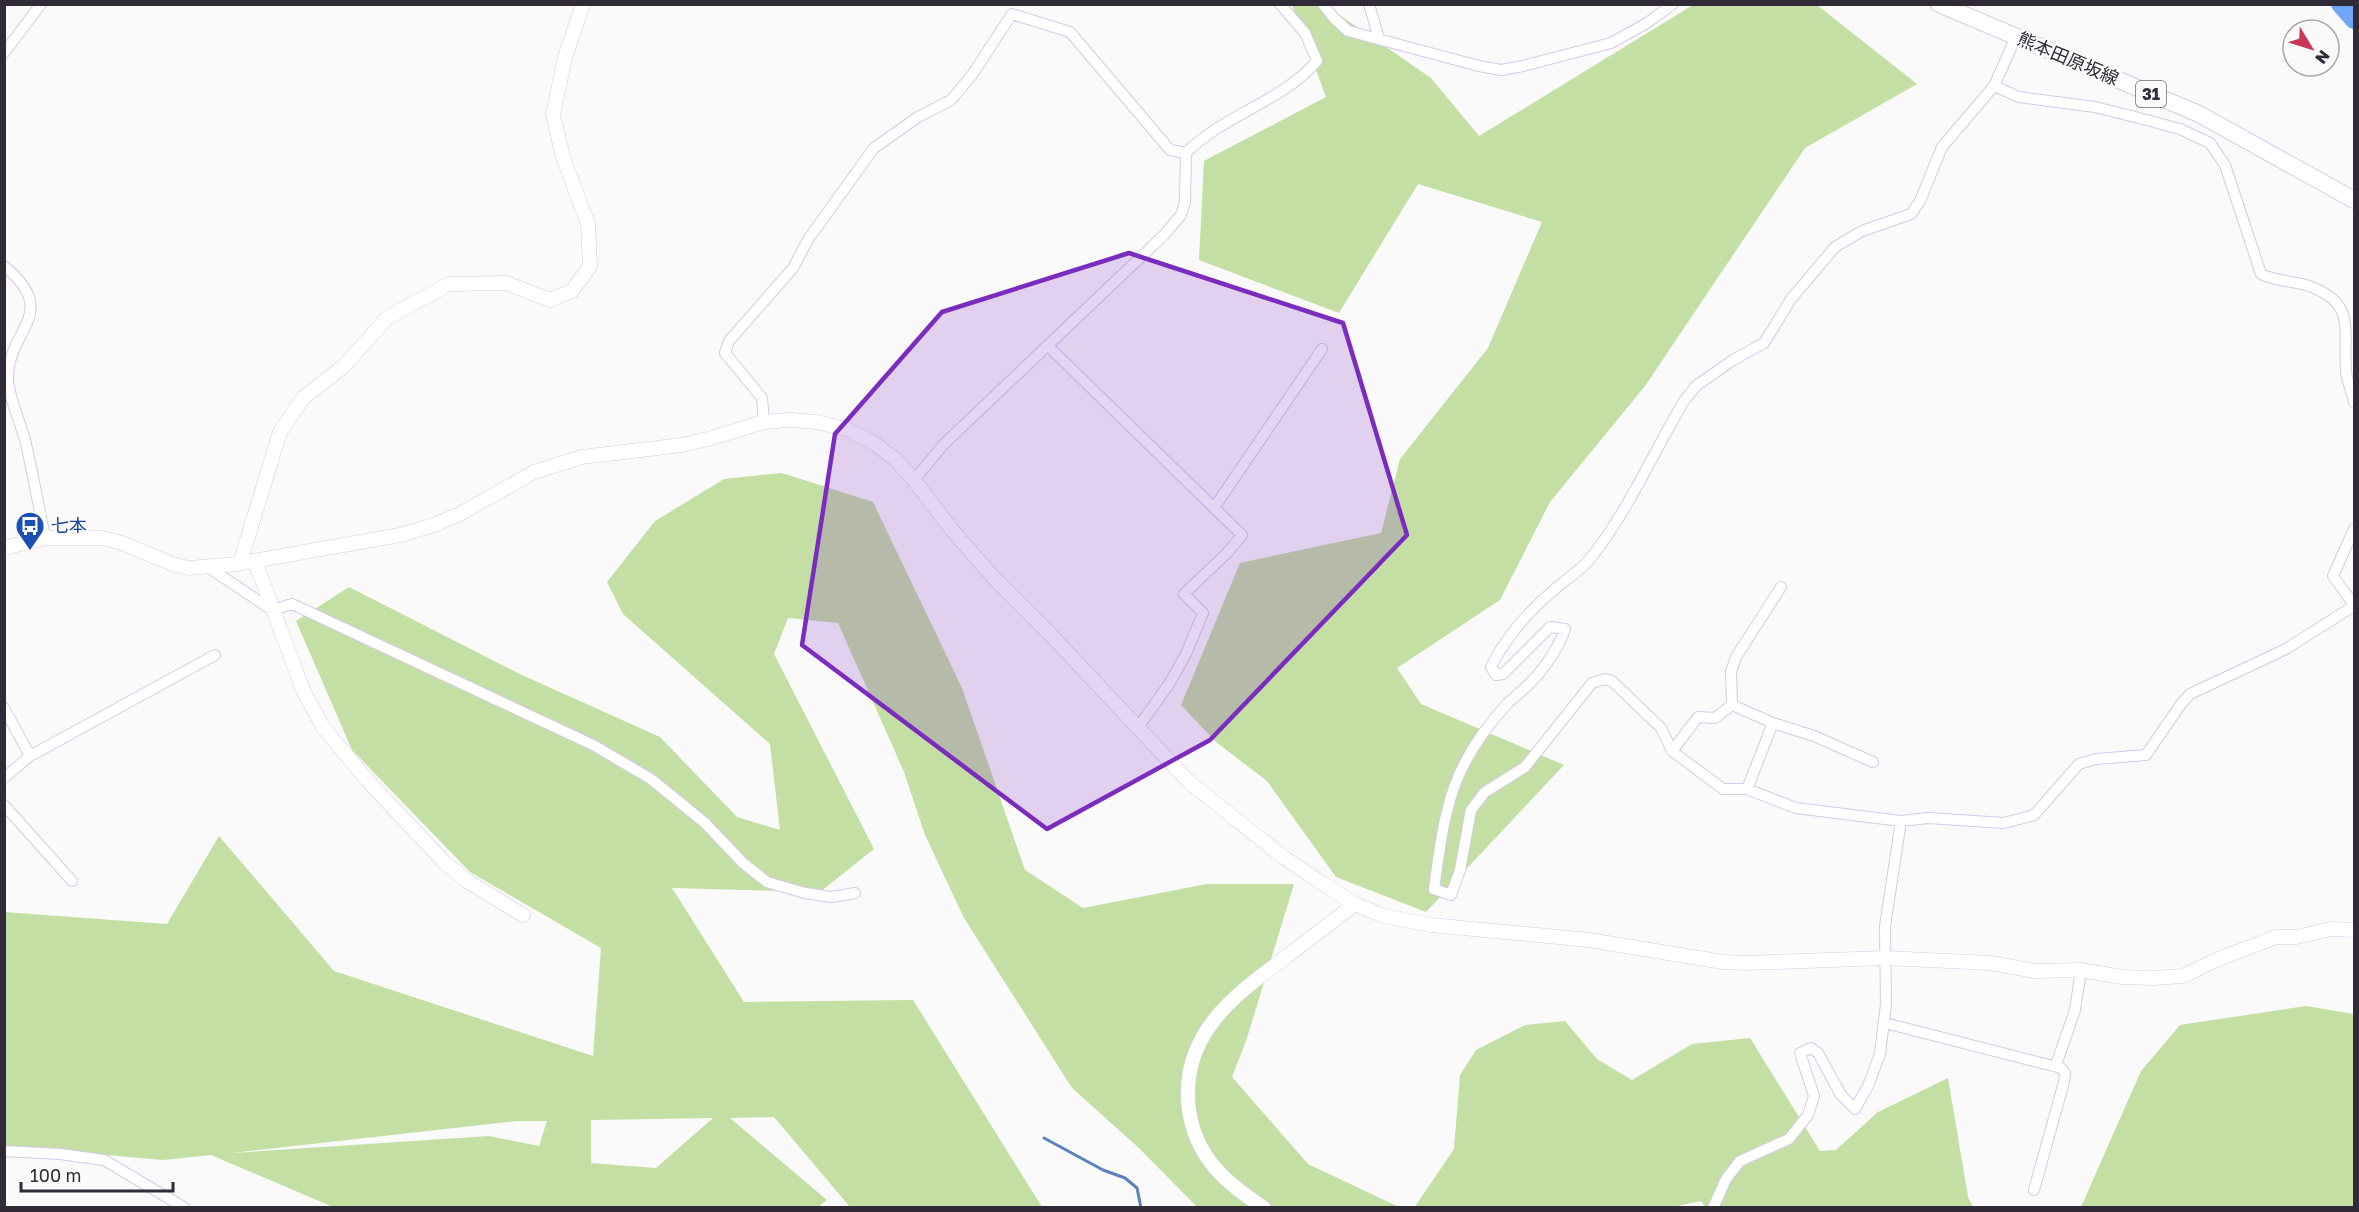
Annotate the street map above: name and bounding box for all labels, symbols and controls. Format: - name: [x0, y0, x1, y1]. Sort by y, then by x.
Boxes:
- north arrow: [2281, 18, 2341, 78]
- street label: 熊本田原坂線: [2014, 27, 2122, 89]
- text: N: [2311, 46, 2334, 68]
- road number: 31: [2136, 81, 2166, 107]
- bus stop icon: 七本: [14, 510, 46, 552]
- place label: 七本: [51, 514, 87, 536]
- scale bar: [21, 1155, 172, 1193]
- text: 100 m: [30, 1164, 81, 1186]

